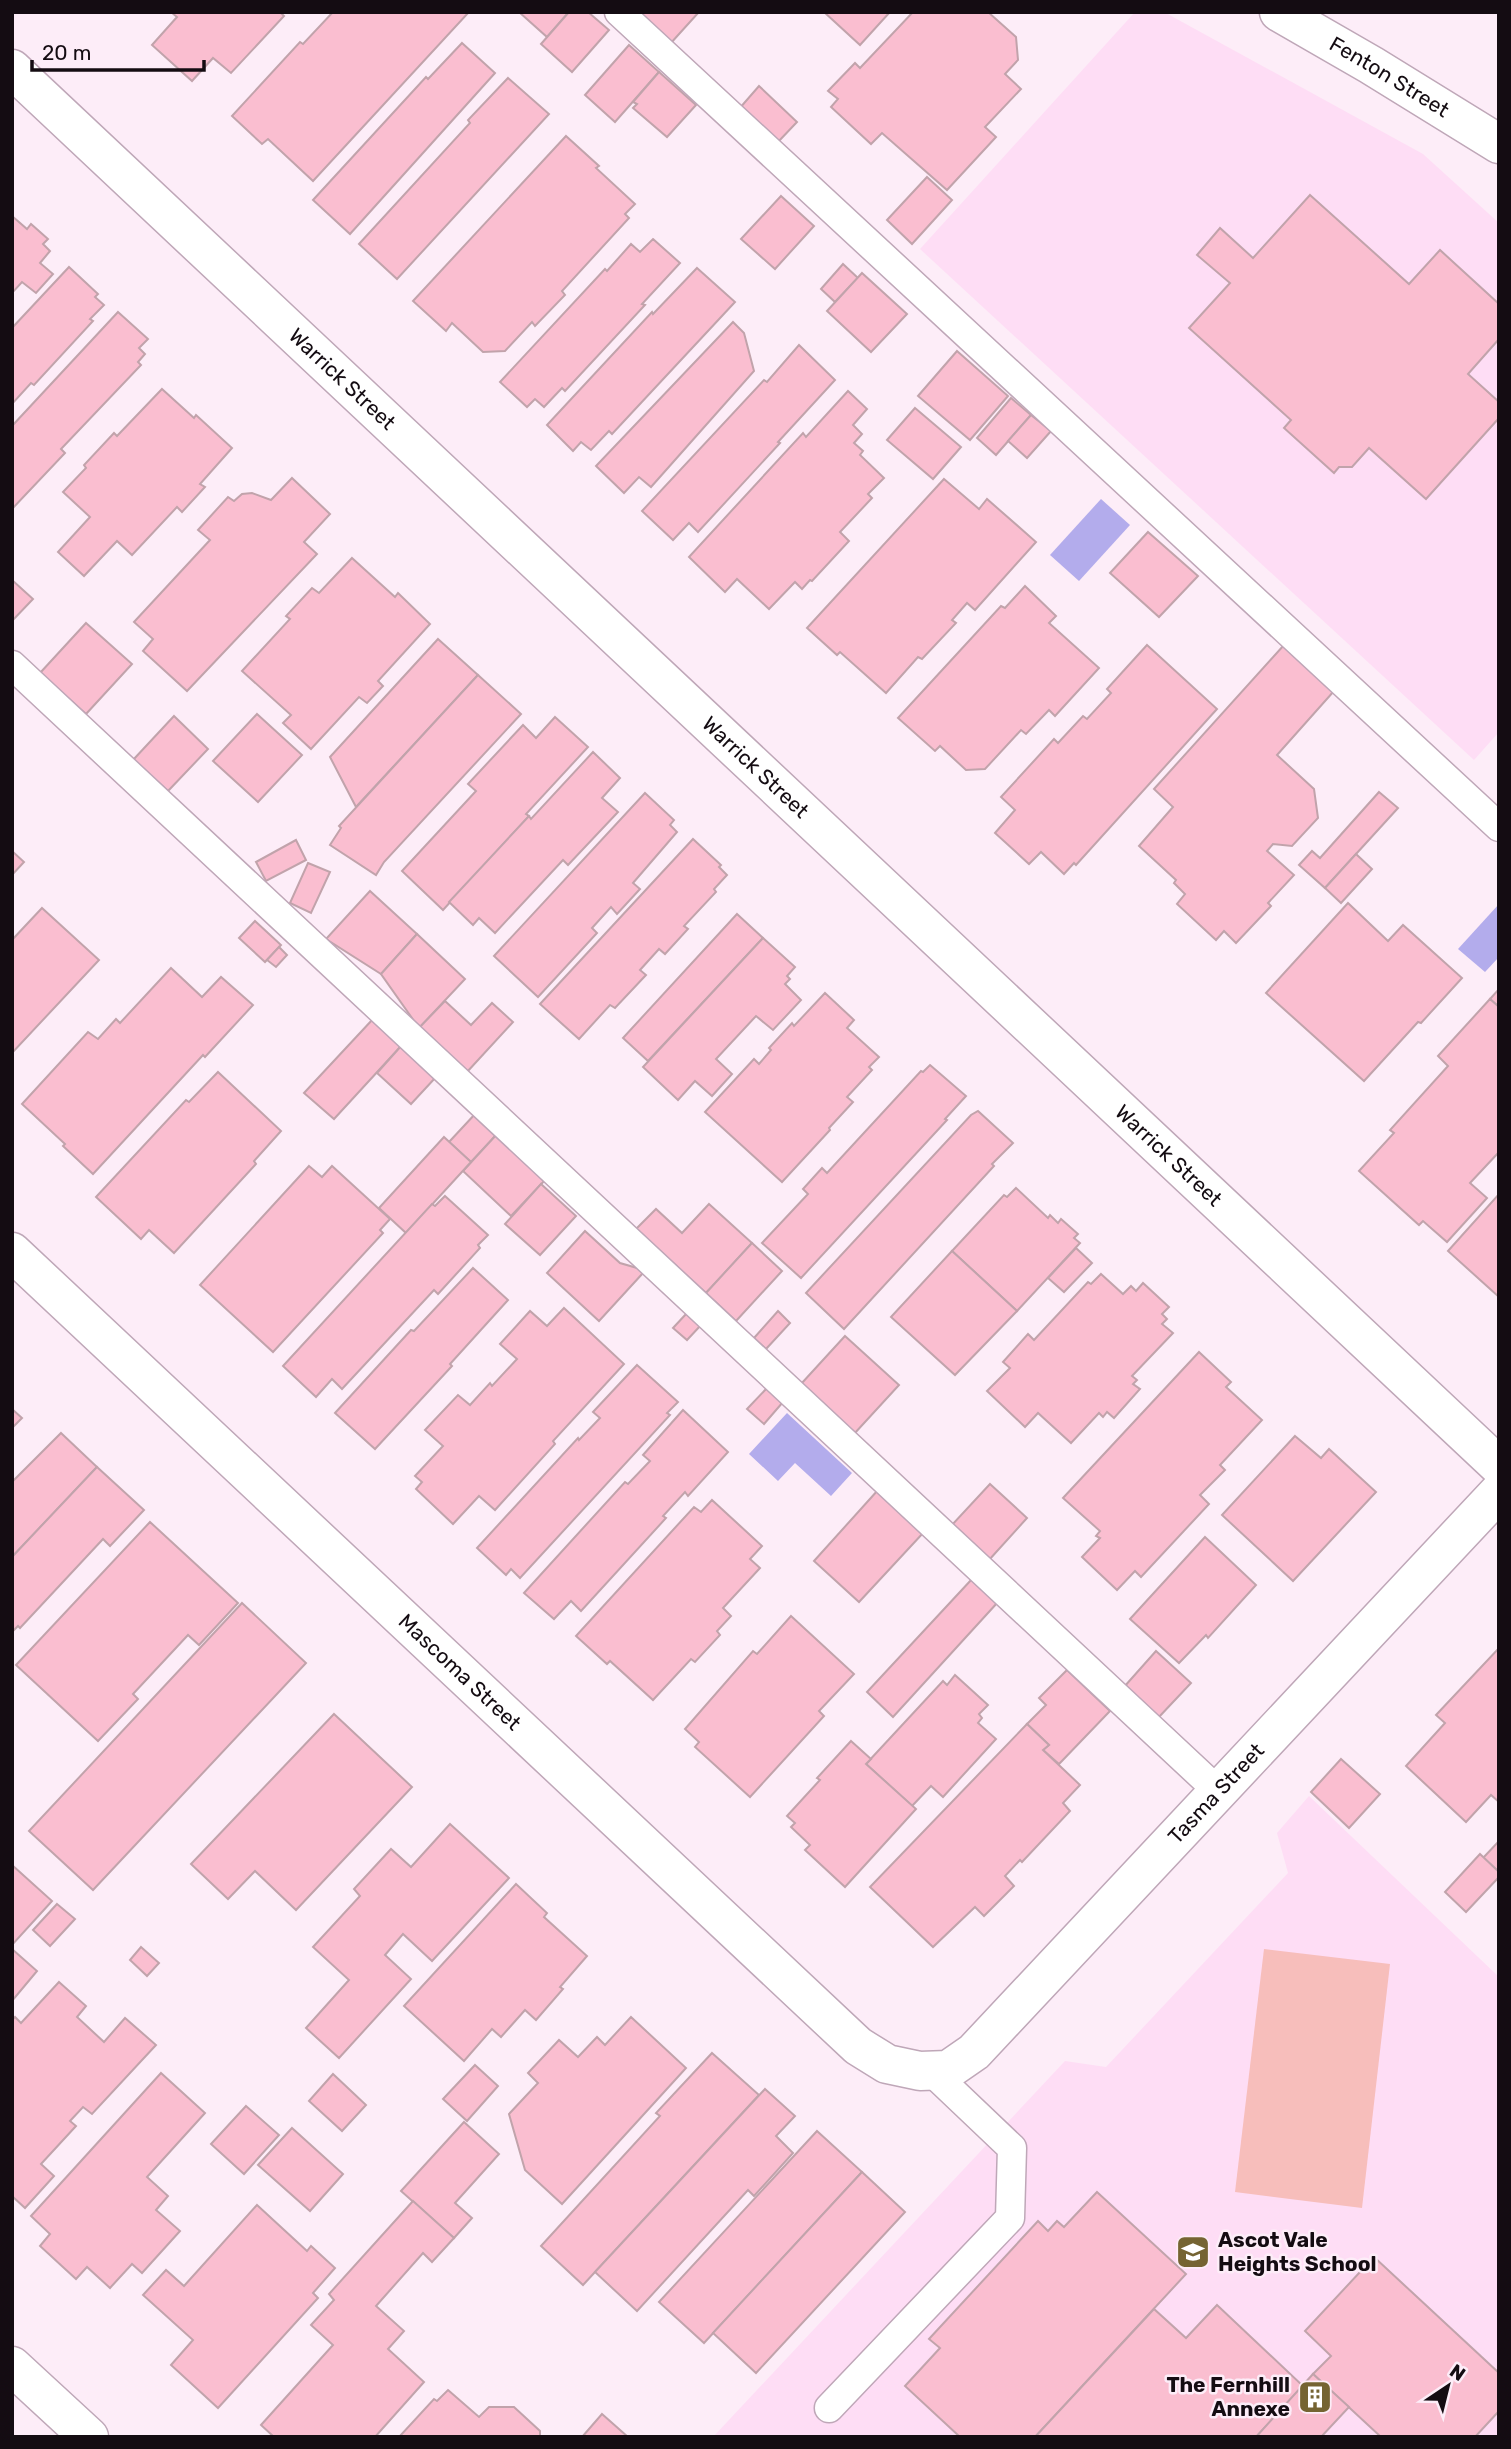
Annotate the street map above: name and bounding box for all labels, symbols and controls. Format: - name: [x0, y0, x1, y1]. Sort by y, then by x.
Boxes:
- scale bar: [32, 28, 203, 72]
- street label: Fenton Street: [1325, 31, 1454, 122]
- text: 20 m: [42, 40, 91, 65]
- street label: Warrick Street: [284, 323, 401, 435]
- street label: Warrick Street: [697, 711, 814, 823]
- street label: Warrick Street: [1110, 1099, 1228, 1211]
- street label: Mascoma Street: [394, 1608, 527, 1735]
- street label: Tasma Street: [1163, 1738, 1269, 1849]
- place label: Ascot Vale Heights School: [1218, 2227, 1377, 2276]
- school or university icon: Ascot Vale Heights School: [1174, 2233, 1212, 2271]
- north arrow: [1413, 2351, 1483, 2421]
- text: N: [1445, 2359, 1470, 2386]
- place label: The Fernhill Annexe: [1167, 2372, 1290, 2421]
- building icon: The Fernhill Annexe: [1296, 2378, 1334, 2416]

